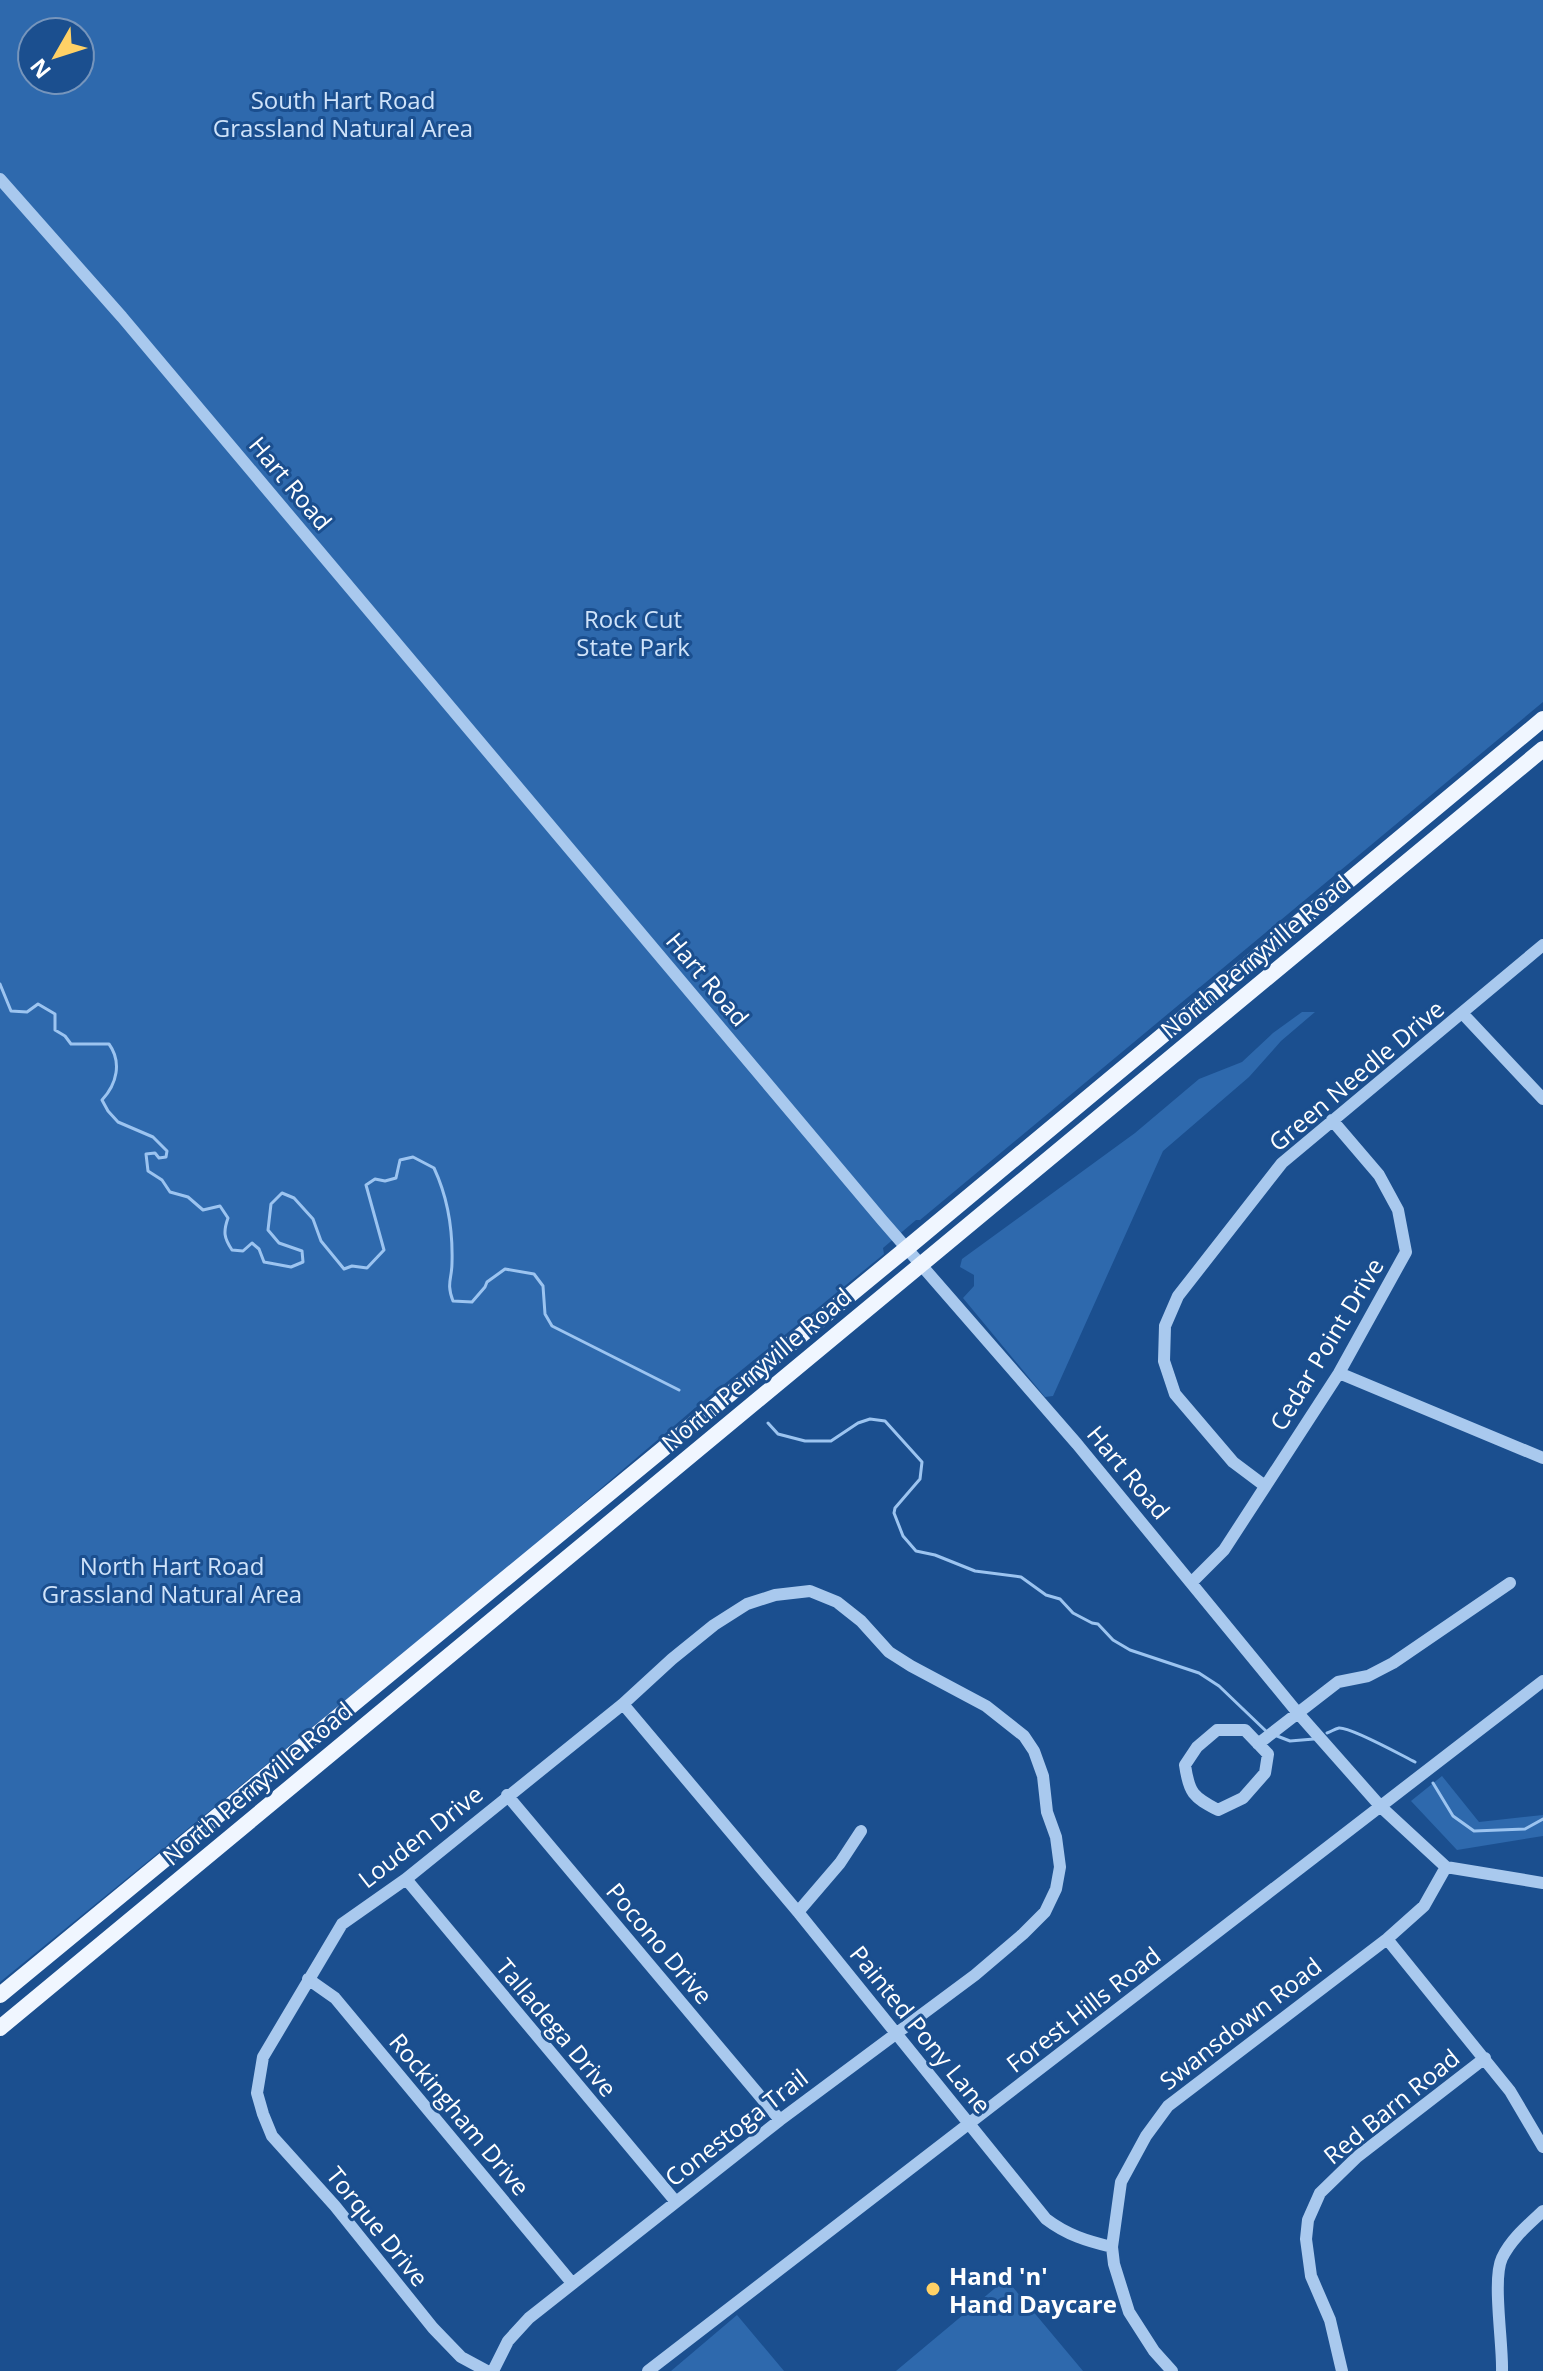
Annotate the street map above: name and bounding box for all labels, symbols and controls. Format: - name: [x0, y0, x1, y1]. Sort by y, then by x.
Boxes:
- north arrow: [16, 16, 96, 96]
- text: N: [22, 53, 57, 86]
- park label: South Hart Road Grassland Natural Area: [213, 83, 473, 144]
- street label: Hart Road: [242, 429, 340, 537]
- park label: Rock Cut State Park: [576, 602, 690, 663]
- street label: North Perryville Road: [1153, 867, 1357, 1045]
- street label: Hart Road: [659, 925, 757, 1033]
- street label: Green Needle Drive: [1261, 992, 1451, 1158]
- street label: Cedar Point Drive: [1261, 1252, 1391, 1436]
- street label: North Perryville Road: [654, 1280, 858, 1458]
- street label: Hart Road: [1080, 1418, 1178, 1526]
- park label: North Hart Road Grassland Natural Area: [42, 1549, 302, 1610]
- street label: North Perryville Road: [155, 1694, 359, 1872]
- street label: Louden Drive: [351, 1777, 489, 1895]
- street label: Pocono Drive: [599, 1875, 721, 2011]
- street label: Painted Pony Lane: [843, 1938, 999, 2120]
- street label: Forest Hills Road: [999, 1938, 1167, 2080]
- street label: Swansdown Road: [1152, 1949, 1328, 2097]
- street label: Talladega Drive: [489, 1951, 625, 2103]
- street label: Rockingham Drive: [382, 2026, 538, 2202]
- street label: Red Barn Road: [1316, 2041, 1466, 2171]
- street label: Conestoga Trail: [658, 2061, 814, 2193]
- street label: Torque Drive: [319, 2159, 437, 2293]
- place label: Hand 'n' Hand Daycare: [949, 2259, 1117, 2320]
- marker: Hand 'n' Hand Daycare: [924, 2280, 942, 2298]

